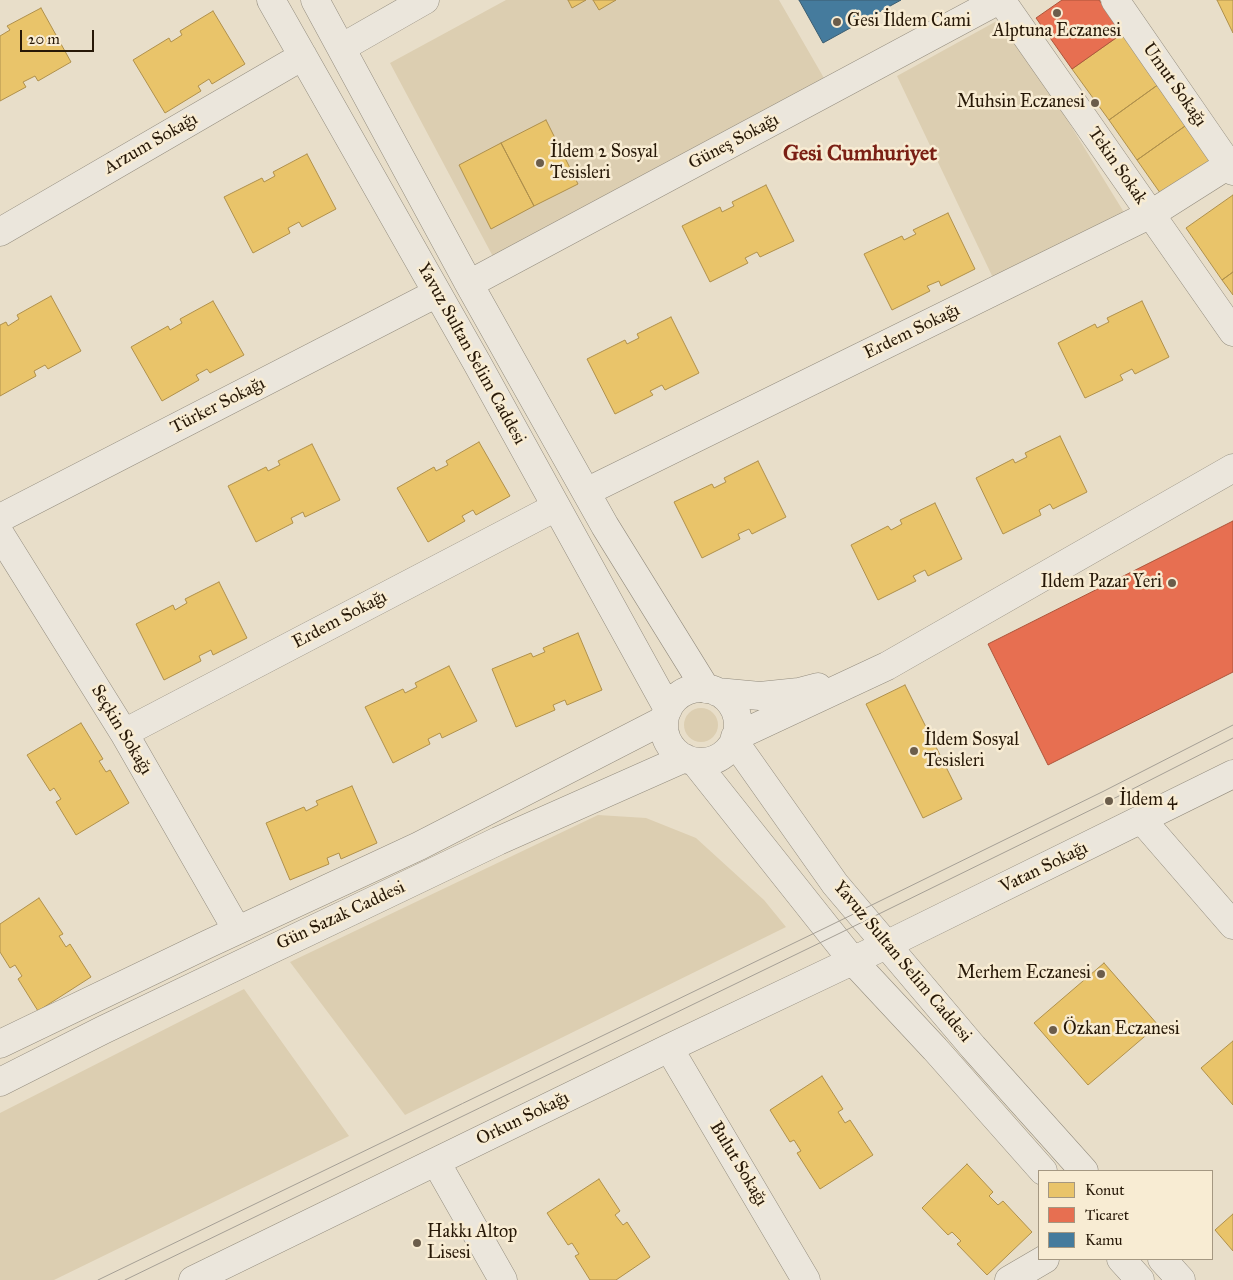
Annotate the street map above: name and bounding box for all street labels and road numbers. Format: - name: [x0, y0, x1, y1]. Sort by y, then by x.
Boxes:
- street label: Umut Sokağı: [1137, 39, 1211, 131]
- street label: Arzum Sokağı: [100, 109, 202, 179]
- street label: Güneş Sokağı: [685, 109, 783, 175]
- street label: Tekin Sokak: [1083, 123, 1151, 209]
- street label: Yavuz Sultan Selim Caddesi: [412, 259, 530, 449]
- street label: Erdem Sokağı: [861, 300, 963, 364]
- street label: Türker Sokağı: [167, 373, 269, 439]
- street label: Erdem Sokağı: [289, 586, 391, 654]
- street label: Seçkin Sokağı: [86, 681, 156, 779]
- street label: Vatan Sokağı: [997, 837, 1091, 899]
- street label: Gün Sazak Caddesi: [273, 877, 409, 955]
- street label: Yavuz Sultan Selim Caddesi: [828, 877, 976, 1047]
- street label: Orkun Sokağı: [473, 1087, 573, 1151]
- street label: Bulut Sokağı: [704, 1118, 772, 1210]

